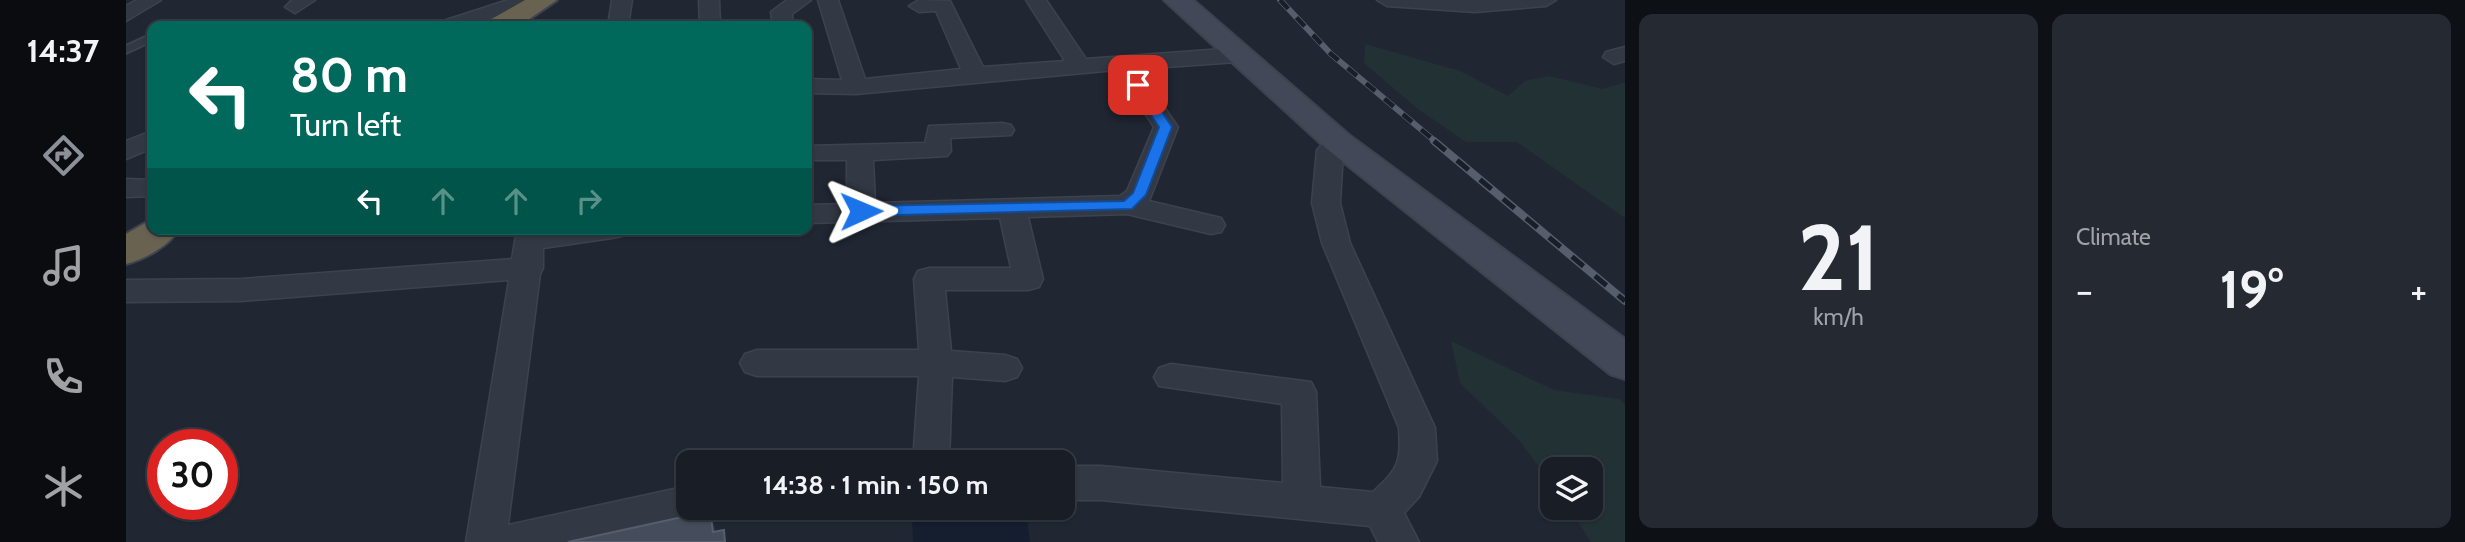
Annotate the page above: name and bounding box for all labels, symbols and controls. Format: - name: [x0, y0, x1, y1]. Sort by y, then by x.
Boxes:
- text: 14:37: [27, 31, 99, 70]
- text: 80 m: [290, 45, 408, 104]
- icon: left: [175, 49, 266, 140]
- pin: [1108, 55, 1168, 115]
- icon: arrive: [1119, 66, 1157, 104]
- text: Turn left: [290, 105, 401, 144]
- icon: directions: [39, 131, 88, 180]
- position arrow: [824, 174, 898, 248]
- icon: left: [351, 182, 389, 220]
- icon: ahead: [424, 182, 462, 220]
- icon: ahead: [497, 182, 535, 220]
- icon: right: [570, 182, 608, 220]
- text: 21: [1798, 202, 1879, 313]
- text: Climate: [2076, 223, 2151, 251]
- icon: music: [39, 241, 88, 290]
- text: 19°: [2220, 258, 2283, 321]
- text: −: [2076, 267, 2093, 314]
- text: +: [2410, 267, 2427, 314]
- text: km/h: [1813, 303, 1864, 331]
- icon: phone: [39, 352, 88, 401]
- speed limit sign: 30: [147, 429, 238, 520]
- map controls: [1540, 457, 1603, 520]
- button: layers: [1540, 457, 1603, 520]
- icon: climate: [39, 462, 88, 511]
- text: 14:38 · 1 min · 150 m: [763, 469, 988, 501]

